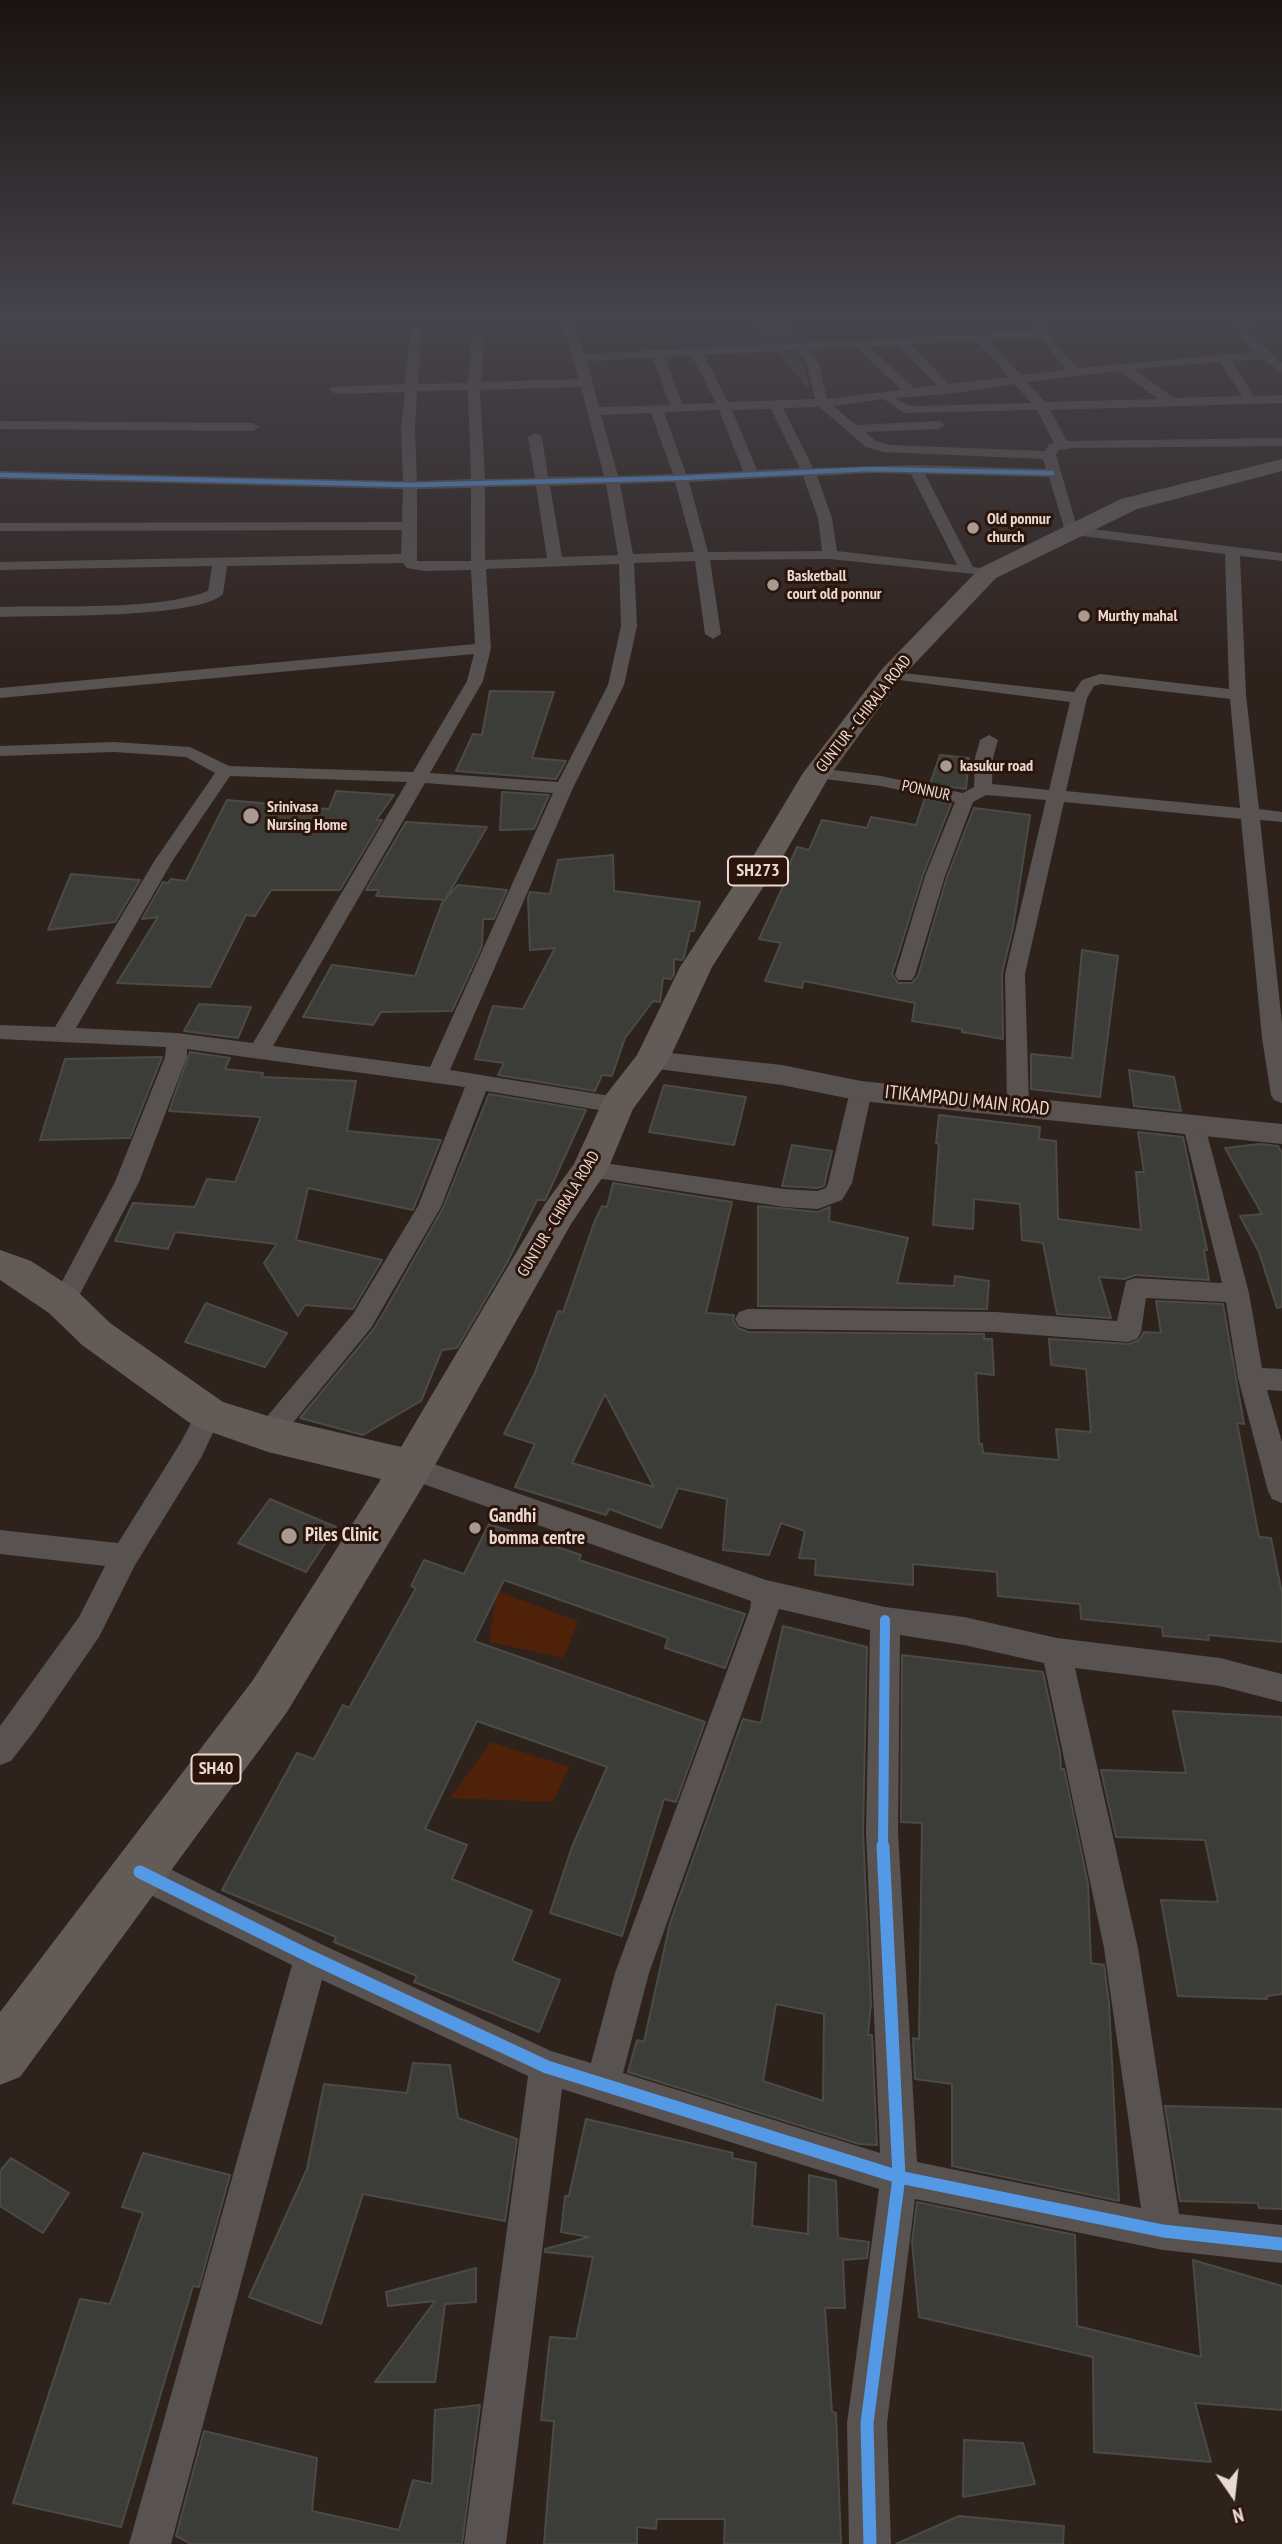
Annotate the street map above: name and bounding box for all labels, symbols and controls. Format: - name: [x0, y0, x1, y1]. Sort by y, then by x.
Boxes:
- place label: Old ponnur church: [987, 509, 1051, 547]
- marker: Old ponnur church: [965, 520, 981, 536]
- place label: Basketball court old ponnur: [787, 566, 882, 604]
- marker: Basketball court old ponnur: [765, 577, 781, 593]
- place label: Murthy mahal: [1098, 606, 1177, 626]
- marker: Murthy mahal: [1076, 608, 1092, 624]
- street label: GUNTUR - CHIRALA ROAD: [812, 652, 916, 776]
- place label: kasukur road: [960, 756, 1033, 776]
- marker: kasukur road: [938, 758, 954, 774]
- street label: PONNUR: [900, 777, 952, 805]
- place label: Srinivasa Nursing Home: [267, 797, 347, 835]
- marker: Srinivasa Nursing Home: [241, 806, 261, 826]
- road number: SH273: [728, 856, 788, 886]
- street label: ITIKAMPADU MAIN ROAD: [884, 1081, 1050, 1121]
- street label: GUNTUR - CHIRALA ROAD: [514, 1148, 604, 1280]
- place label: Gandhi bomma centre: [489, 1506, 585, 1550]
- marker: Gandhi bomma centre: [467, 1520, 483, 1536]
- place label: Piles Clinic: [305, 1525, 379, 1547]
- marker: Piles Clinic: [279, 1526, 299, 1546]
- road number: SH40: [192, 1754, 241, 1784]
- north arrow: [1198, 2460, 1268, 2530]
- text: N: [1230, 2502, 1246, 2528]

